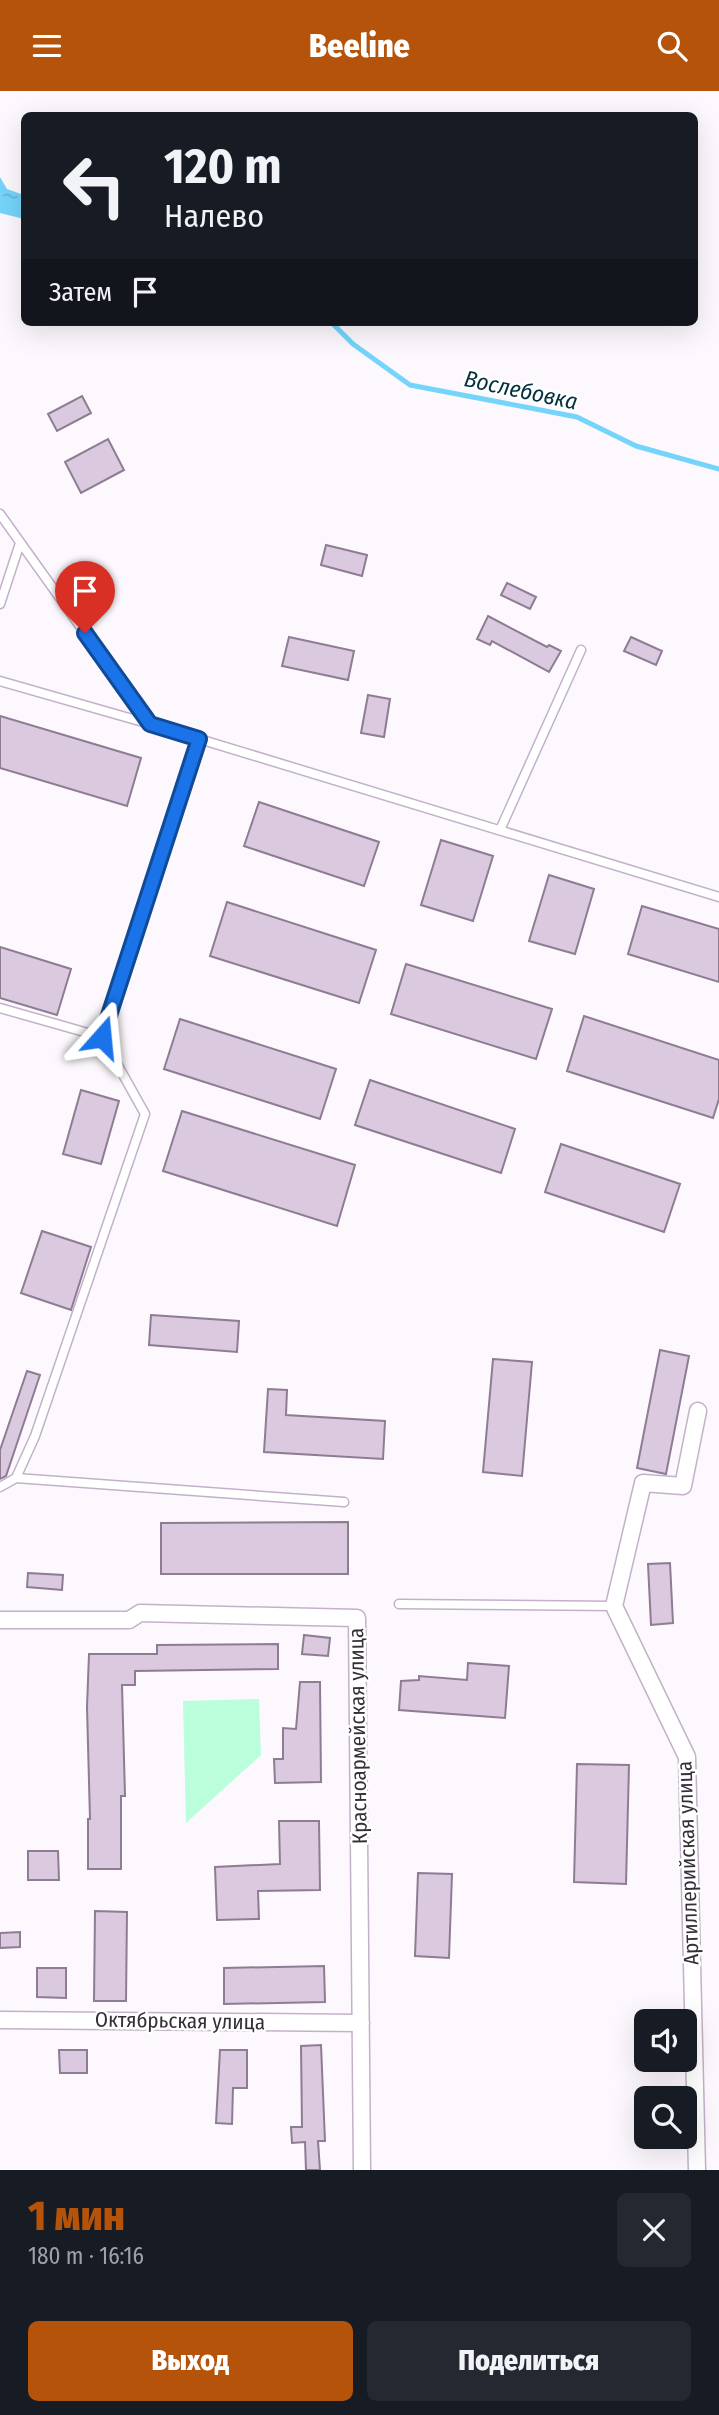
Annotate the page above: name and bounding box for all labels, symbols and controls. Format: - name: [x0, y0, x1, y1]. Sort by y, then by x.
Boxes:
- icon: menu: [28, 27, 66, 65]
- text: Beeline: [309, 27, 410, 65]
- icon: search: [653, 27, 691, 65]
- text: 120 m: [164, 137, 282, 196]
- icon: left: [49, 140, 140, 231]
- text: Налево: [164, 197, 264, 235]
- icon: arrive: [126, 273, 164, 311]
- text: Затем: [49, 277, 112, 308]
- water label: Вослебовка: [462, 364, 580, 416]
- pin: [55, 561, 115, 633]
- icon: arrive: [66, 572, 104, 610]
- position arrow: [65, 1000, 139, 1074]
- street label: Красноармейская улица: [343, 1628, 373, 1844]
- street label: Артиллерийская улица: [671, 1761, 705, 1965]
- street label: Октябрьская улица: [95, 2007, 265, 2035]
- map controls: [634, 2009, 697, 2149]
- button: sound: [634, 2009, 697, 2072]
- button: search: [634, 2086, 697, 2149]
- text: 1 мин: [28, 2191, 125, 2241]
- button: close: [617, 2193, 691, 2267]
- text: 180 m · 16:16: [28, 2242, 144, 2270]
- button: Выход: [28, 2321, 353, 2401]
- button: Поделиться: [367, 2321, 691, 2401]

